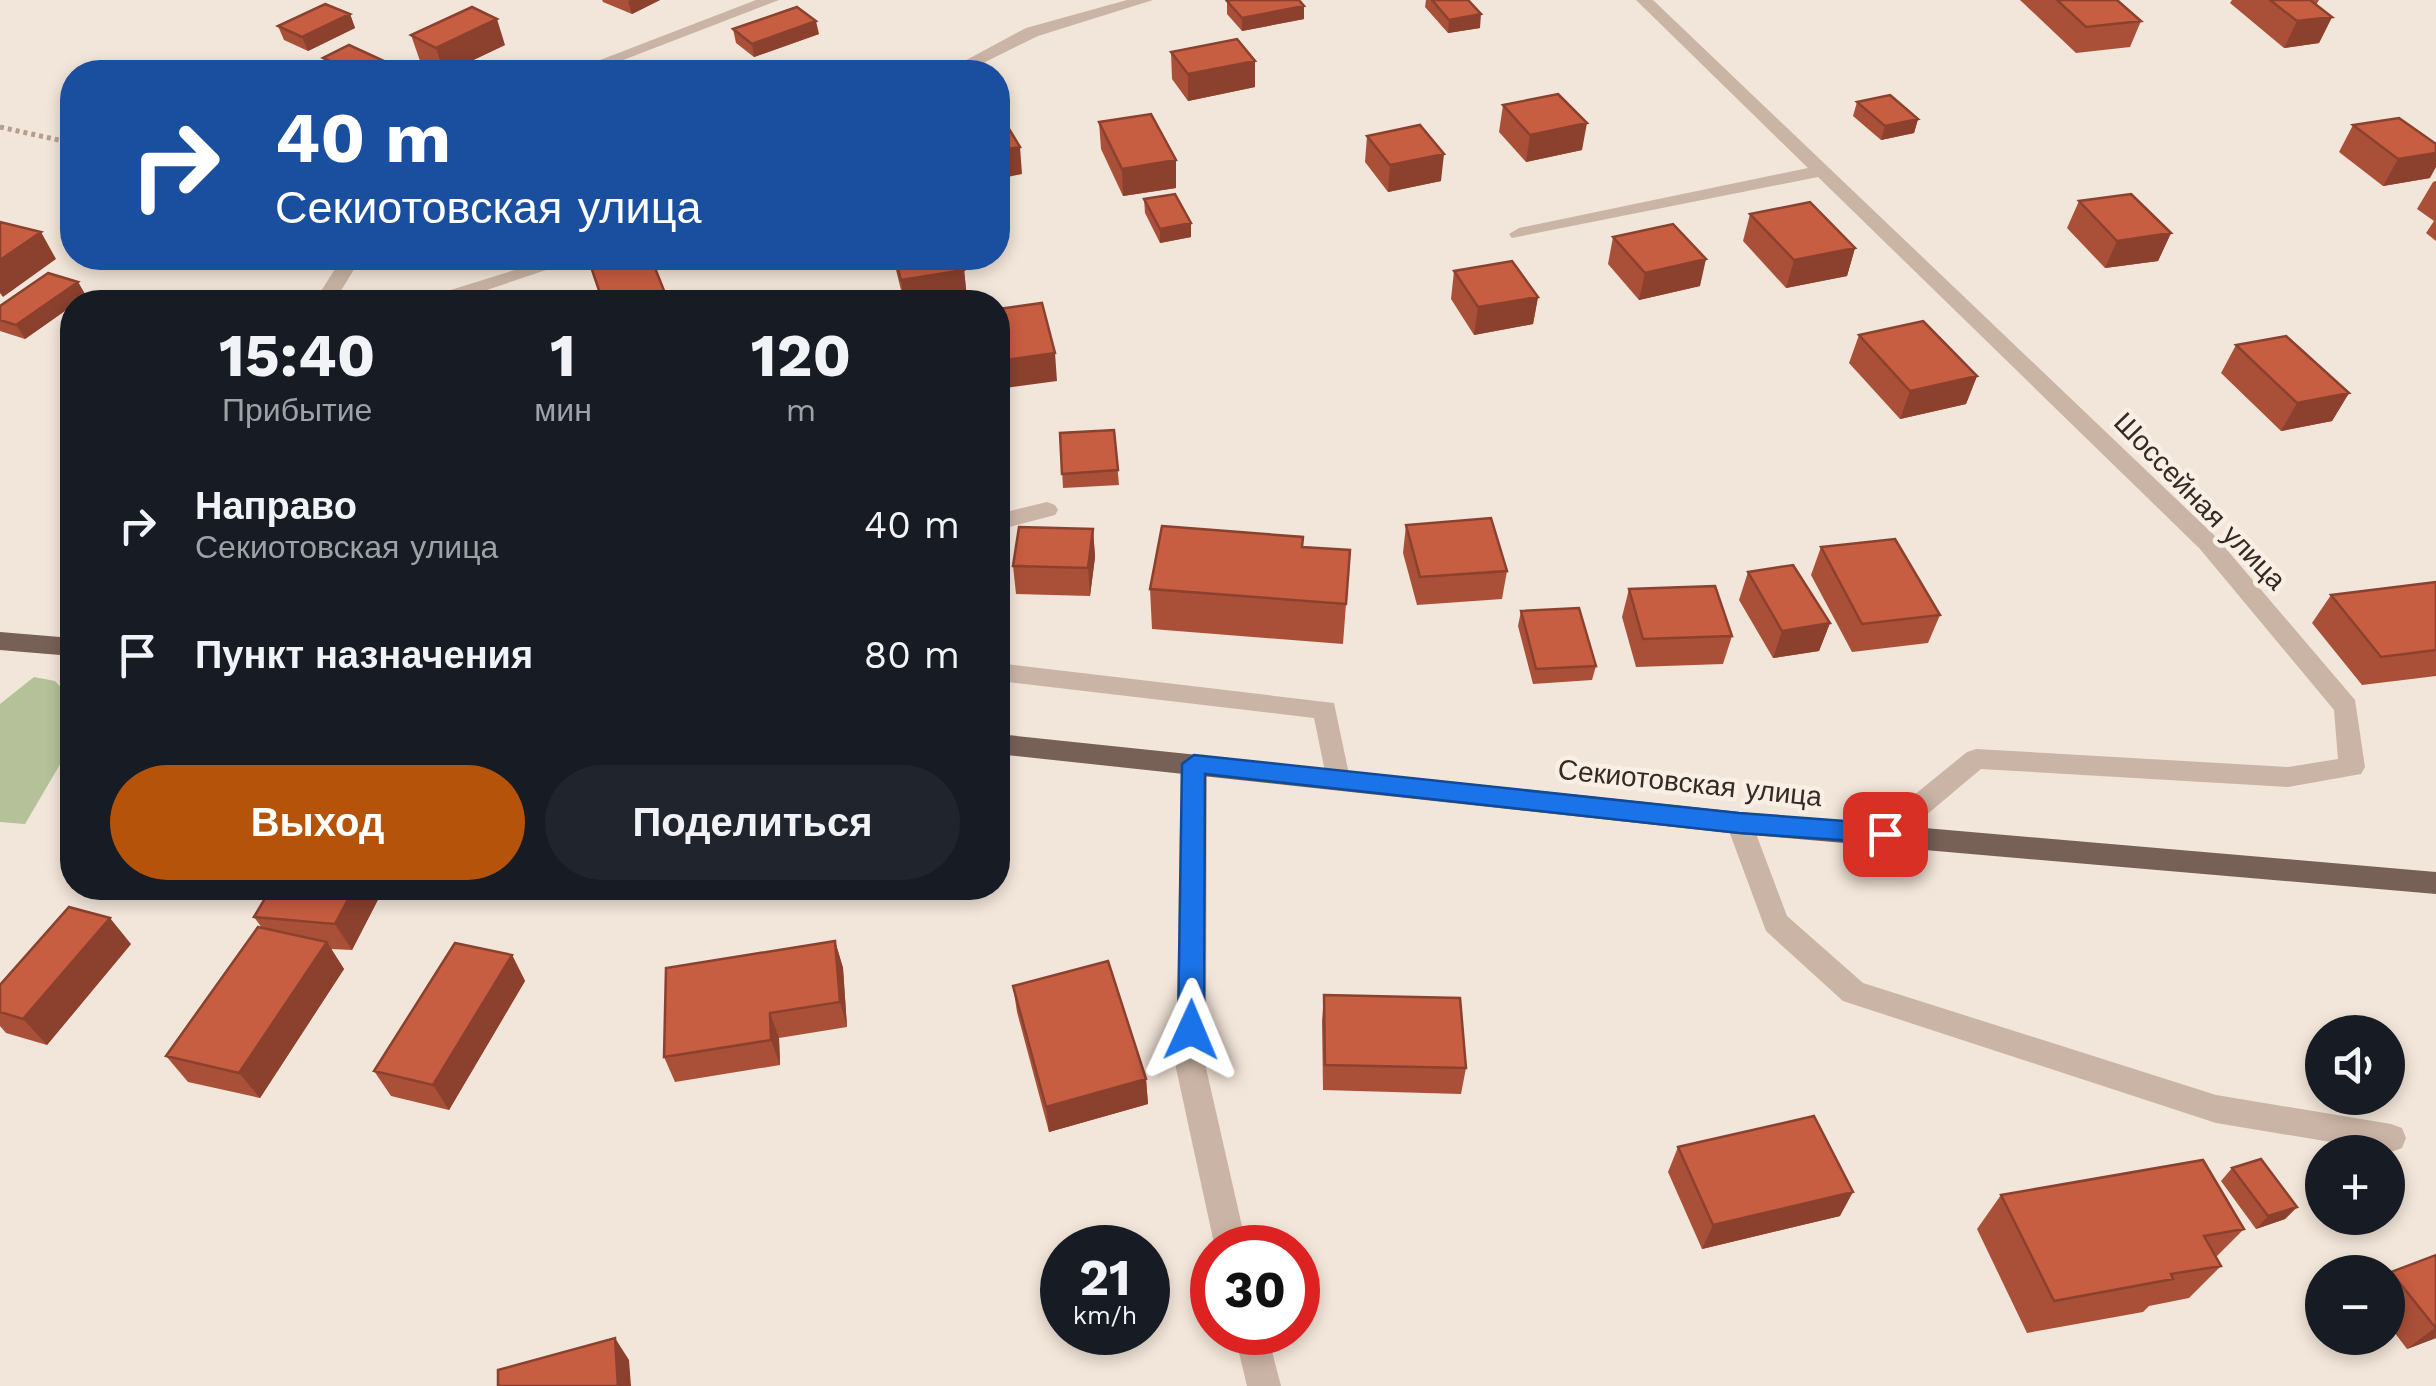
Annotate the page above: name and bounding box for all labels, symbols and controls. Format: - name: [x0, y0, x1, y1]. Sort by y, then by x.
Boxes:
- text: 40 m: [275, 97, 451, 179]
- icon: right: [110, 100, 240, 230]
- text: Секиотовская улица: [275, 181, 702, 234]
- text: 15:40: [219, 320, 375, 391]
- text: 1: [550, 320, 576, 391]
- text: 120: [751, 320, 851, 391]
- text: Прибытие: [222, 391, 372, 429]
- text: мин: [534, 391, 592, 429]
- text: m: [786, 391, 816, 429]
- street label: Шоссейная улица: [2107, 406, 2293, 597]
- text: Направо: [195, 484, 357, 528]
- icon: right: [110, 498, 165, 553]
- text: 40 m: [864, 503, 960, 547]
- text: Секиотовская улица: [195, 528, 498, 566]
- icon: arrive: [110, 628, 165, 683]
- text: Пункт назначения: [195, 633, 533, 677]
- text: 80 m: [864, 633, 960, 677]
- street label: Секиотовская улица: [1556, 753, 1824, 813]
- button: Выход: [110, 765, 525, 880]
- button: Поделиться: [545, 765, 960, 880]
- pin: [1843, 792, 1928, 877]
- icon: arrive: [1858, 807, 1913, 862]
- position arrow: [1139, 978, 1243, 1082]
- map controls: [2305, 1015, 2405, 1355]
- button: sound: [2305, 1015, 2405, 1115]
- button: +: [2305, 1135, 2405, 1235]
- speed limit sign: 30: [1190, 1225, 1320, 1355]
- text: 21: [1079, 1248, 1131, 1307]
- button: −: [2305, 1255, 2405, 1355]
- text: km/h: [1073, 1301, 1137, 1330]

